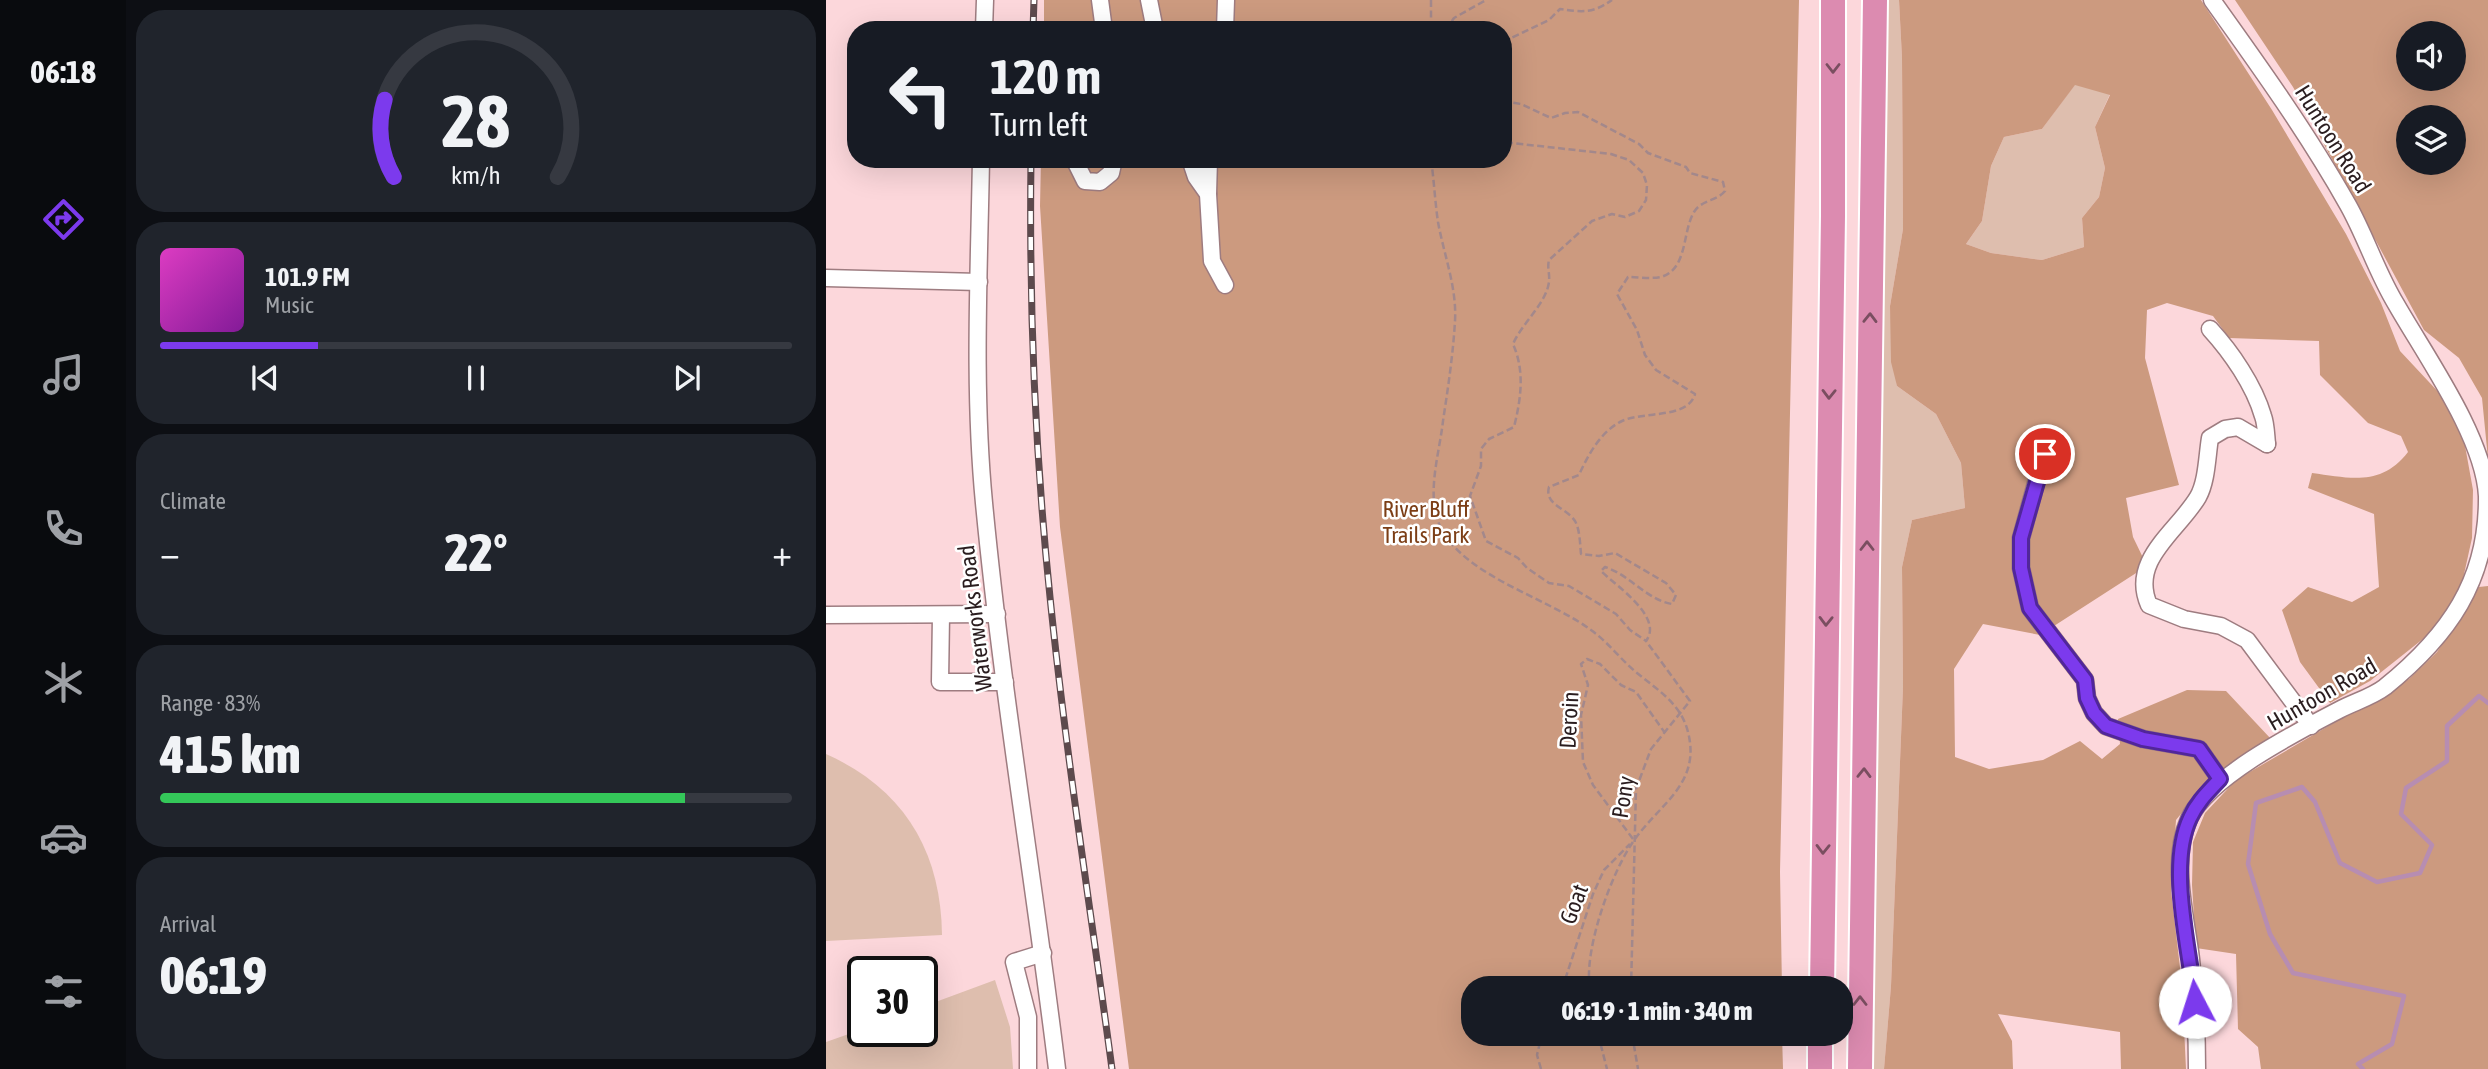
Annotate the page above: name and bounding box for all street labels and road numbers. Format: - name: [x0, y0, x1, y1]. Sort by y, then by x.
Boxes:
- street label: Huntoon Road: [2290, 80, 2376, 198]
- street label: Waterworks Road: [953, 544, 997, 692]
- street label: Huntoon Road: [2263, 652, 2381, 736]
- street label: Deroin: [1555, 691, 1583, 749]
- street label: Pony: [1607, 774, 1639, 820]
- street label: Goat: [1555, 881, 1593, 927]

